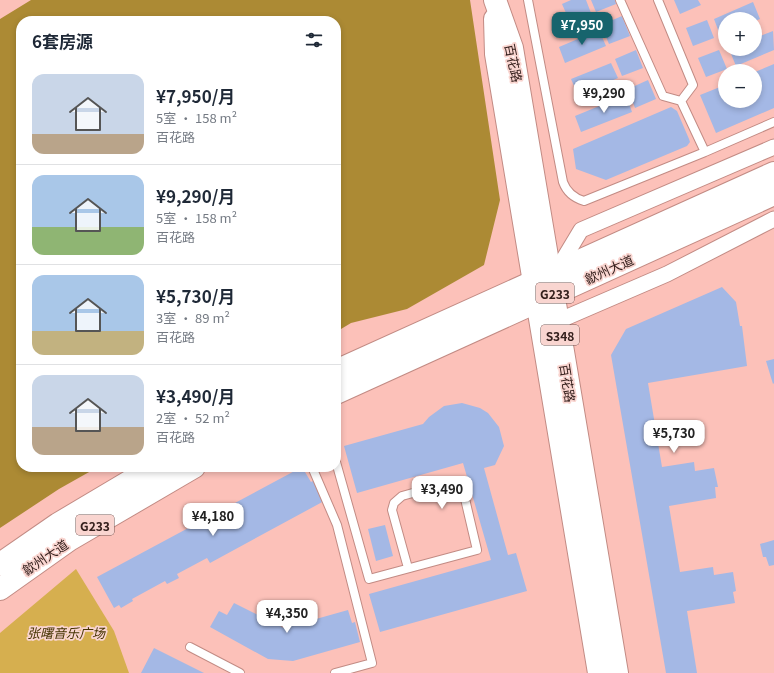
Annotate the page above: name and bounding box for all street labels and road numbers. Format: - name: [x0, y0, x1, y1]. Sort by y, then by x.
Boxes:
- street label: 百花路: [501, 42, 527, 84]
- street label: 歙州大道: [581, 250, 637, 288]
- road number: G233: [536, 283, 574, 303]
- road number: S348: [541, 325, 579, 345]
- street label: 百花路: [556, 362, 580, 404]
- road number: G233: [76, 515, 114, 535]
- street label: 歙州大道: [18, 535, 72, 579]

